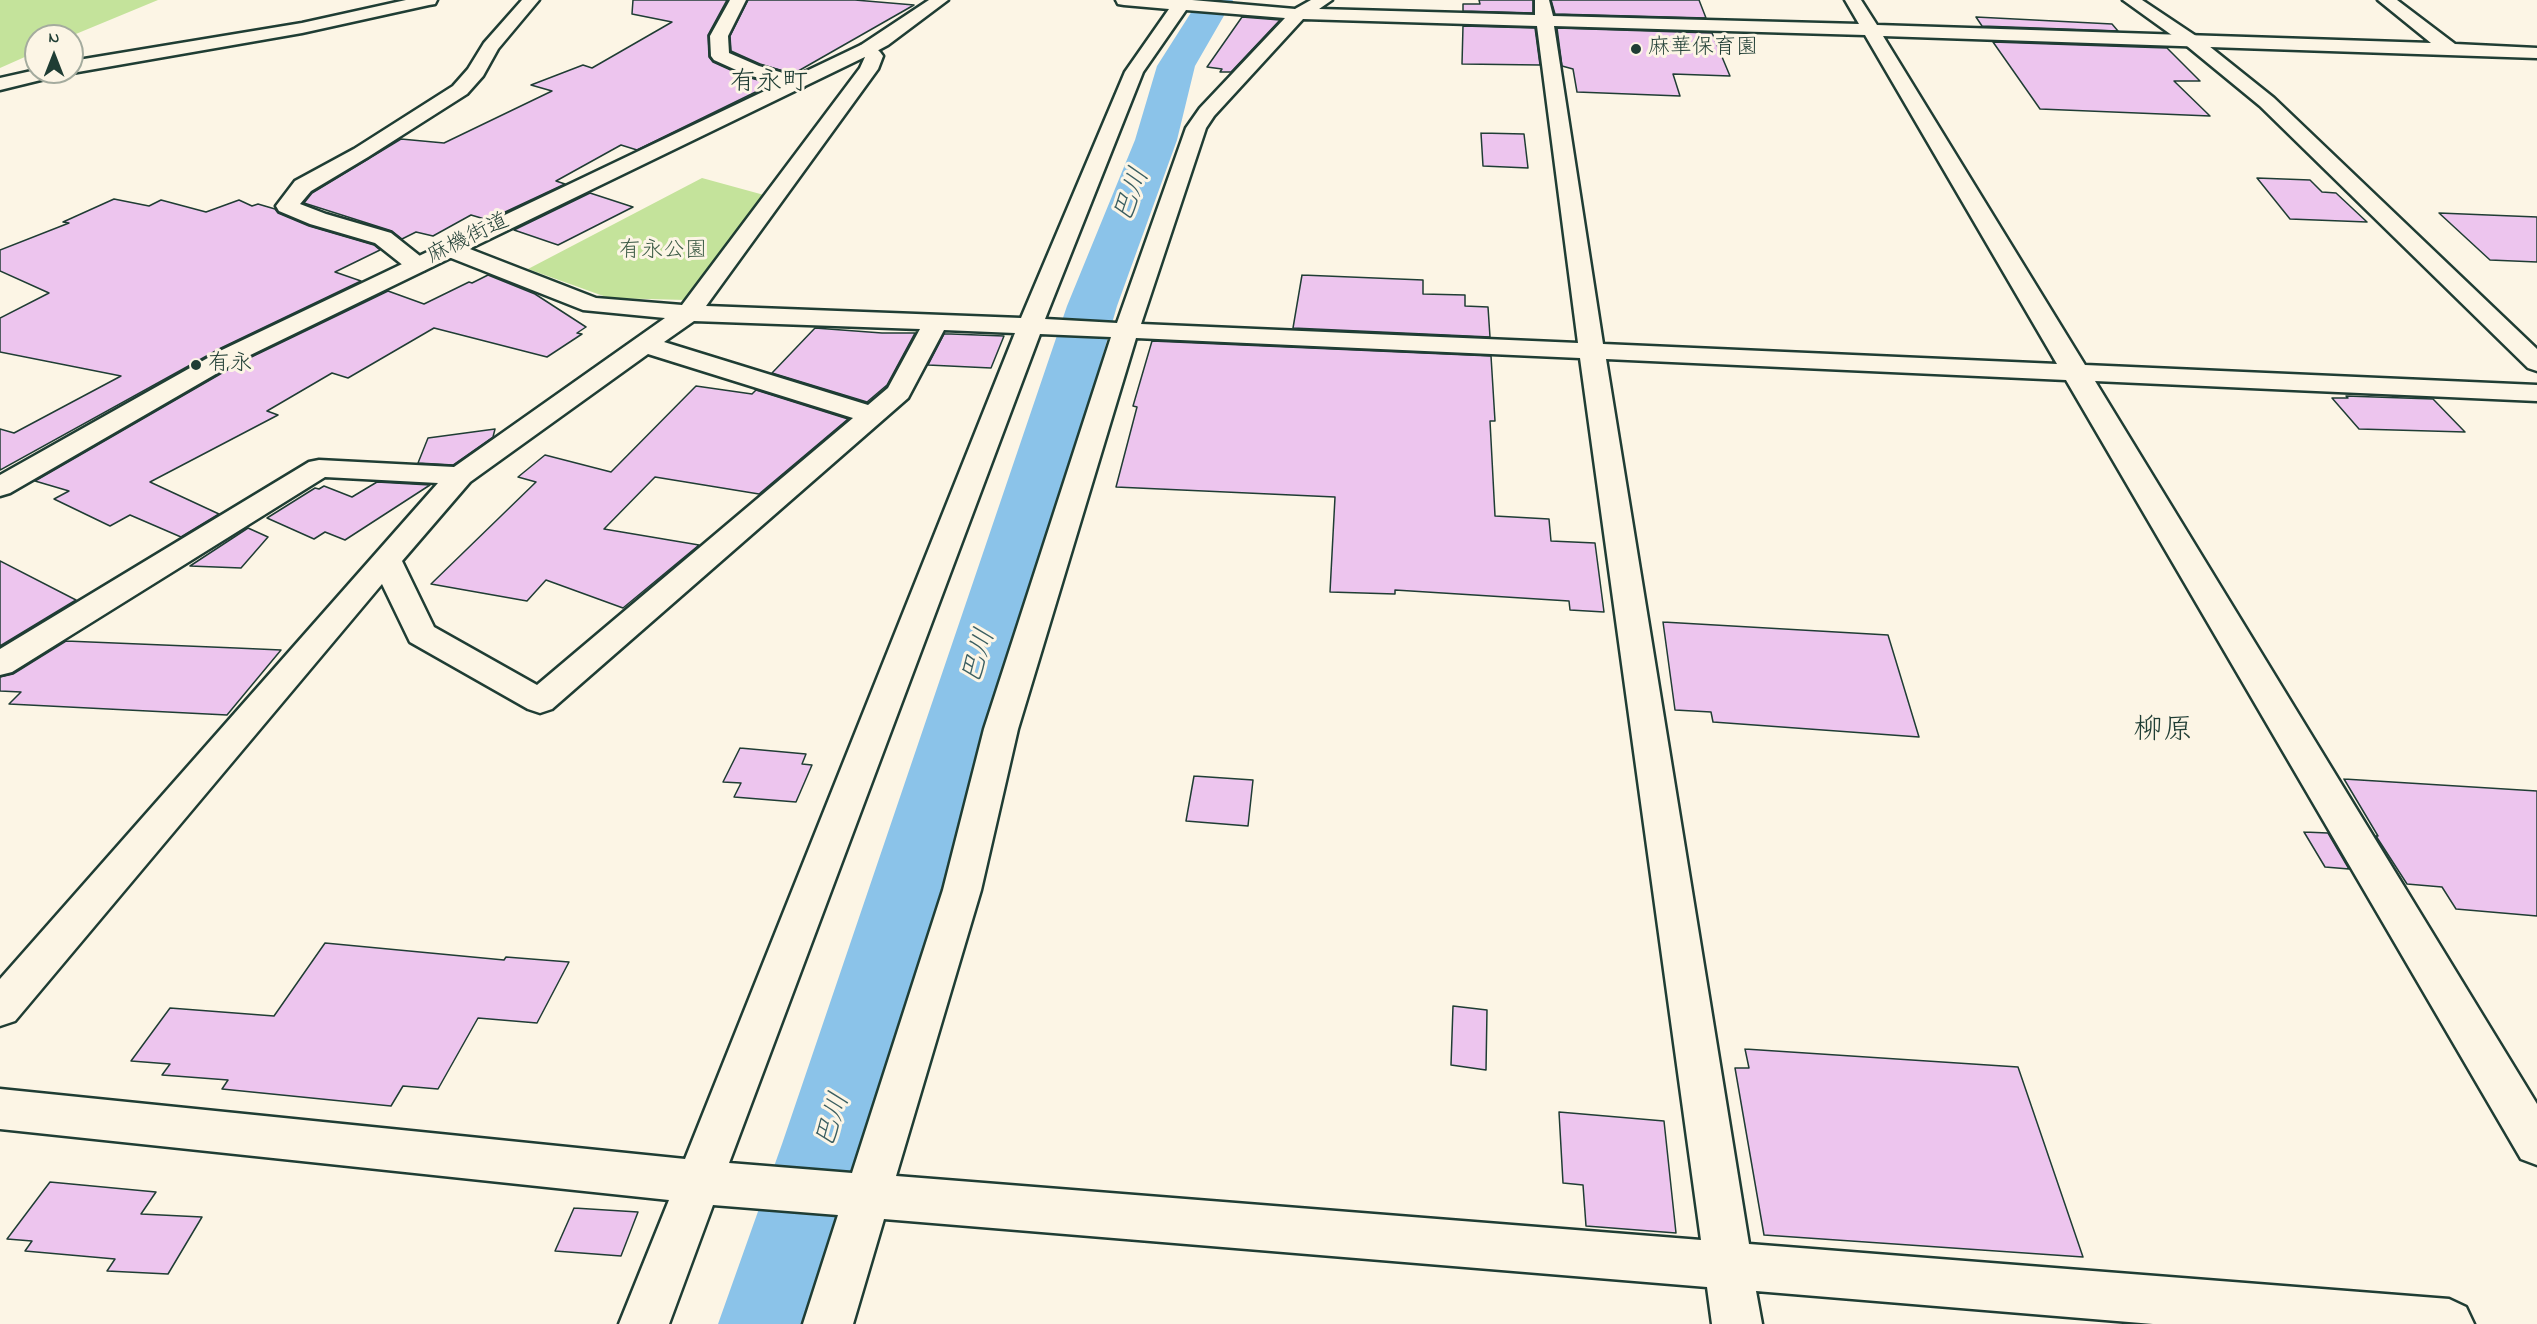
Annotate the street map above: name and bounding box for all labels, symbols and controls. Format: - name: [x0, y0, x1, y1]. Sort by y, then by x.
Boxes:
- north arrow: [24, 24, 84, 84]
- text: N: [49, 26, 59, 50]
- place label: 麻華保育園: [1648, 36, 1758, 62]
- marker: 麻華保育園: [1629, 42, 1643, 56]
- district label: 有永町: [730, 69, 808, 101]
- water label: 巴川: [1108, 164, 1160, 228]
- street label: 麻機街道: [424, 209, 514, 271]
- park label: 有永公園: [619, 239, 707, 265]
- place label: 有永: [208, 352, 252, 378]
- marker: 有永: [189, 358, 203, 372]
- water label: 巴川: [957, 625, 1005, 689]
- district label: 柳原: [2133, 715, 2193, 751]
- water label: 巴川: [810, 1089, 860, 1153]

